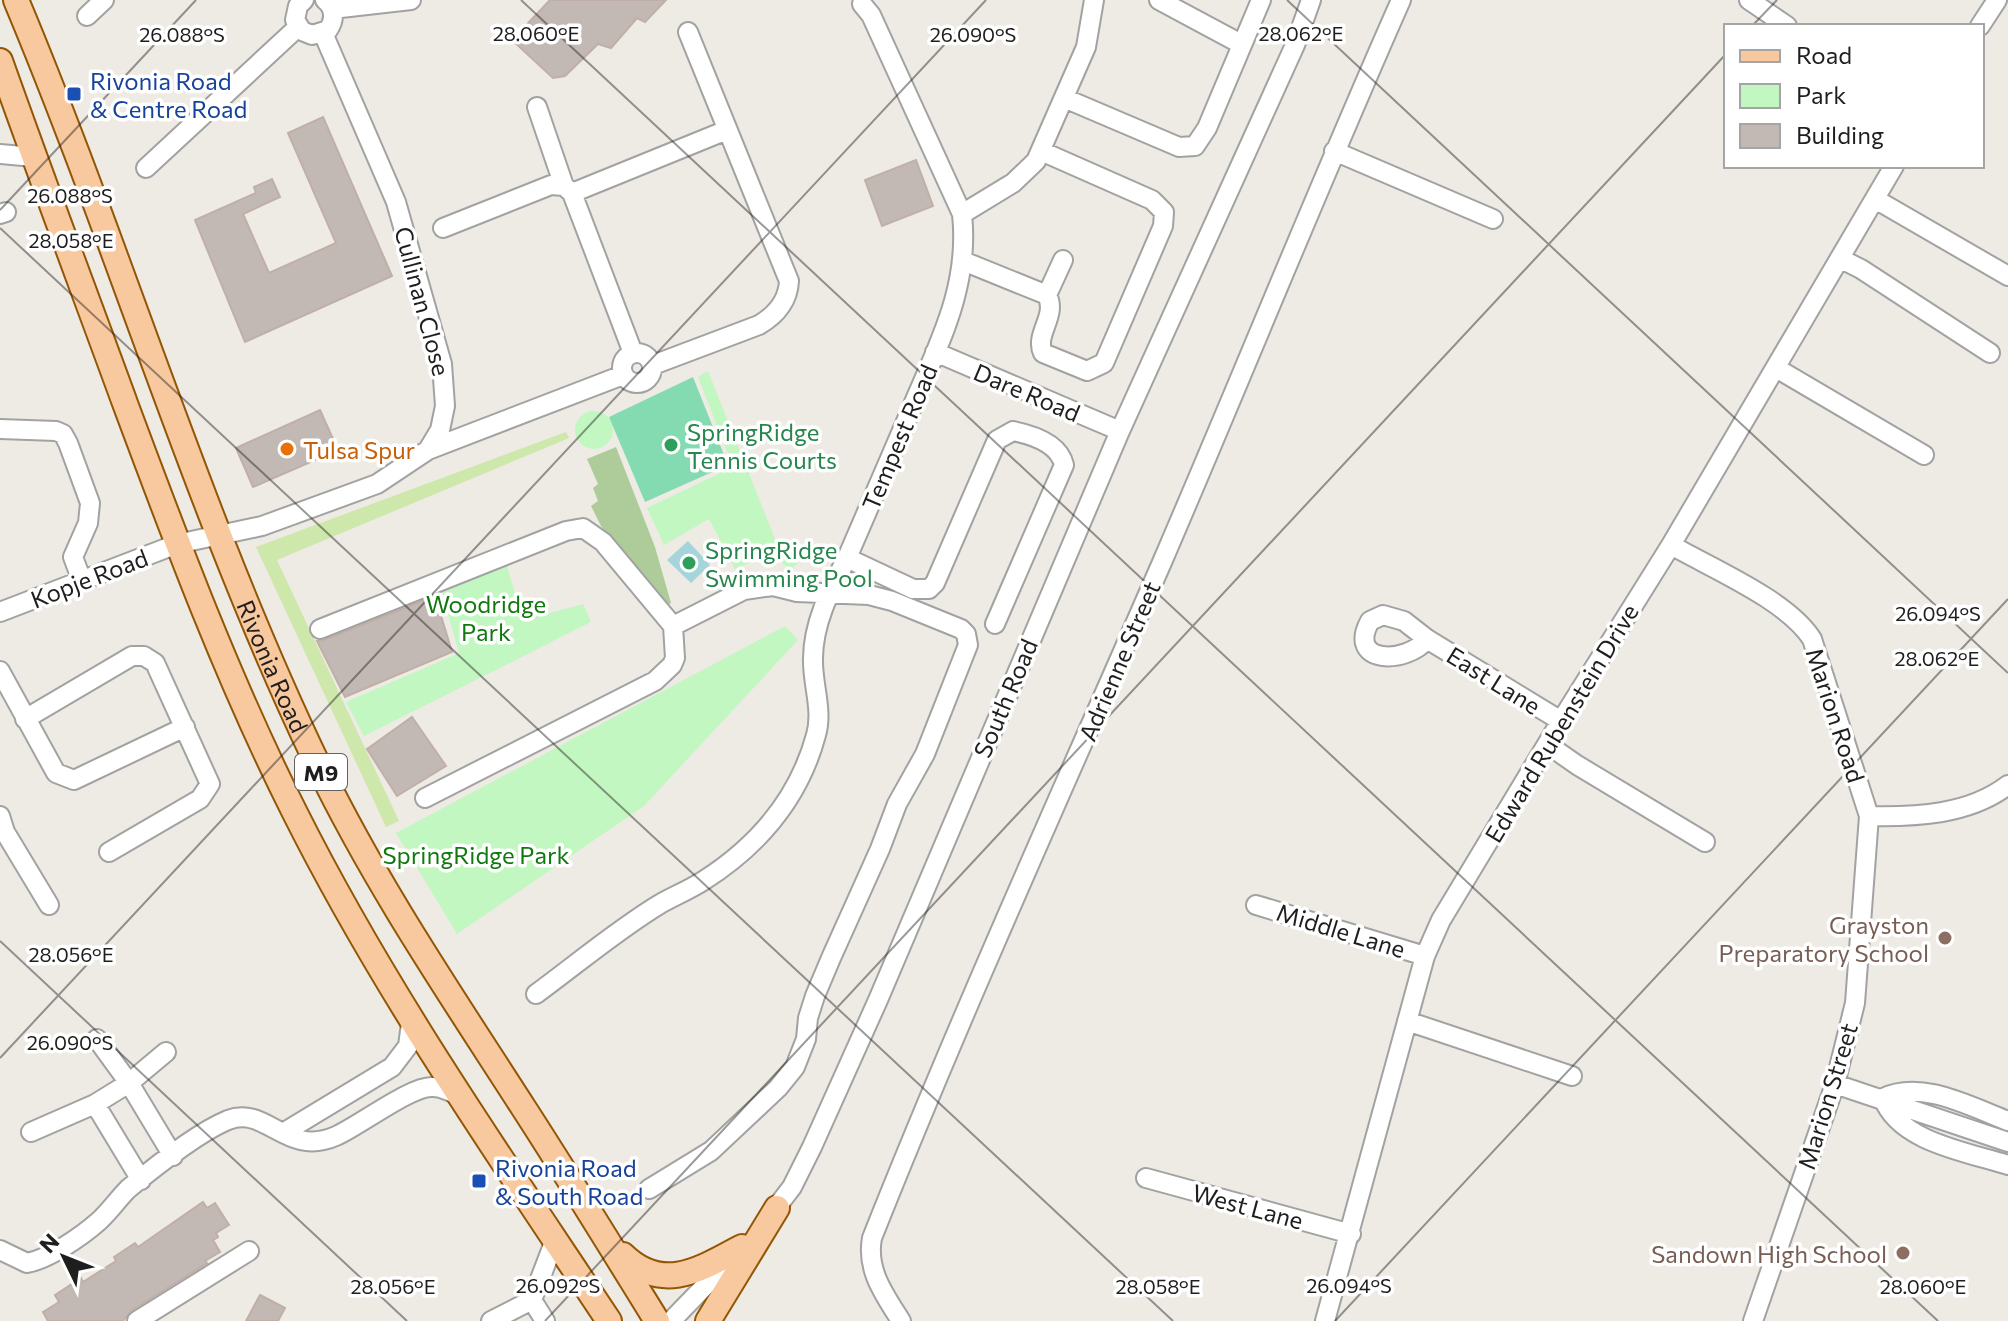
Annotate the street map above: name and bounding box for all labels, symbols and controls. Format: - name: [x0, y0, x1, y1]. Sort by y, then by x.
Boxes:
- text: 28.060°E: [493, 21, 579, 45]
- text: 28.062°E: [1259, 21, 1343, 45]
- text: 26.088°S: [139, 22, 225, 46]
- text: 26.090°S: [930, 22, 1016, 46]
- legend: [1724, 24, 1984, 168]
- text: Road: [1796, 40, 1852, 69]
- place label: Rivonia Road & Centre Road: [90, 66, 247, 123]
- text: Park: [1796, 80, 1846, 109]
- marker: Rivonia Road & Centre Road: [65, 85, 83, 103]
- text: Building: [1796, 120, 1884, 149]
- text: 26.088°S: [27, 183, 113, 207]
- street label: Cullinan Close: [389, 223, 457, 379]
- text: 28.058°E: [28, 228, 114, 252]
- street label: Dare Road: [969, 357, 1085, 427]
- street label: Tempest Road: [855, 360, 943, 514]
- place label: SpringRidge Tennis Courts: [687, 417, 837, 474]
- place label: Tulsa Spur: [303, 435, 416, 464]
- marker: SpringRidge Tennis Courts: [662, 436, 680, 454]
- marker: Tulsa Spur: [278, 440, 296, 458]
- place label: SpringRidge Swimming Pool: [705, 535, 873, 592]
- street label: Kopje Road: [26, 542, 152, 614]
- marker: SpringRidge Swimming Pool: [680, 554, 698, 572]
- street label: Adrienne Street: [1072, 577, 1166, 745]
- park label: Woodridge Park: [426, 589, 546, 646]
- street label: Rivonia Road: [232, 595, 315, 737]
- street label: Edward Rubenstein Drive: [1478, 599, 1644, 847]
- text: 26.094°S: [1895, 601, 1981, 625]
- street label: South Road: [967, 634, 1043, 762]
- street label: East Lane: [1442, 640, 1546, 720]
- street label: Marion Road: [1801, 644, 1871, 786]
- text: 28.062°E: [1895, 646, 1979, 670]
- road number: M9: [295, 754, 347, 790]
- park label: SpringRidge Park: [382, 840, 570, 869]
- street label: Middle Lane: [1273, 897, 1409, 963]
- place label: Grayston Preparatory School: [1718, 910, 1929, 967]
- marker: Grayston Preparatory School: [1936, 929, 1954, 947]
- text: 28.056°E: [28, 942, 114, 966]
- street label: Marion Street: [1791, 1019, 1863, 1173]
- text: 26.090°S: [27, 1030, 113, 1054]
- place label: Rivonia Road & South Road: [495, 1153, 643, 1210]
- marker: Rivonia Road & South Road: [470, 1172, 488, 1190]
- street label: West Lane: [1189, 1177, 1307, 1235]
- north arrow: [24, 1217, 104, 1297]
- text: N: [34, 1228, 65, 1258]
- place label: Sandown High School: [1651, 1239, 1887, 1268]
- marker: Sandown High School: [1894, 1244, 1912, 1262]
- text: 26.092°S: [516, 1273, 600, 1297]
- text: 26.094°S: [1306, 1273, 1392, 1297]
- text: 28.056°E: [350, 1274, 436, 1298]
- text: 28.058°E: [1115, 1274, 1201, 1298]
- text: 28.060°E: [1880, 1274, 1966, 1298]

